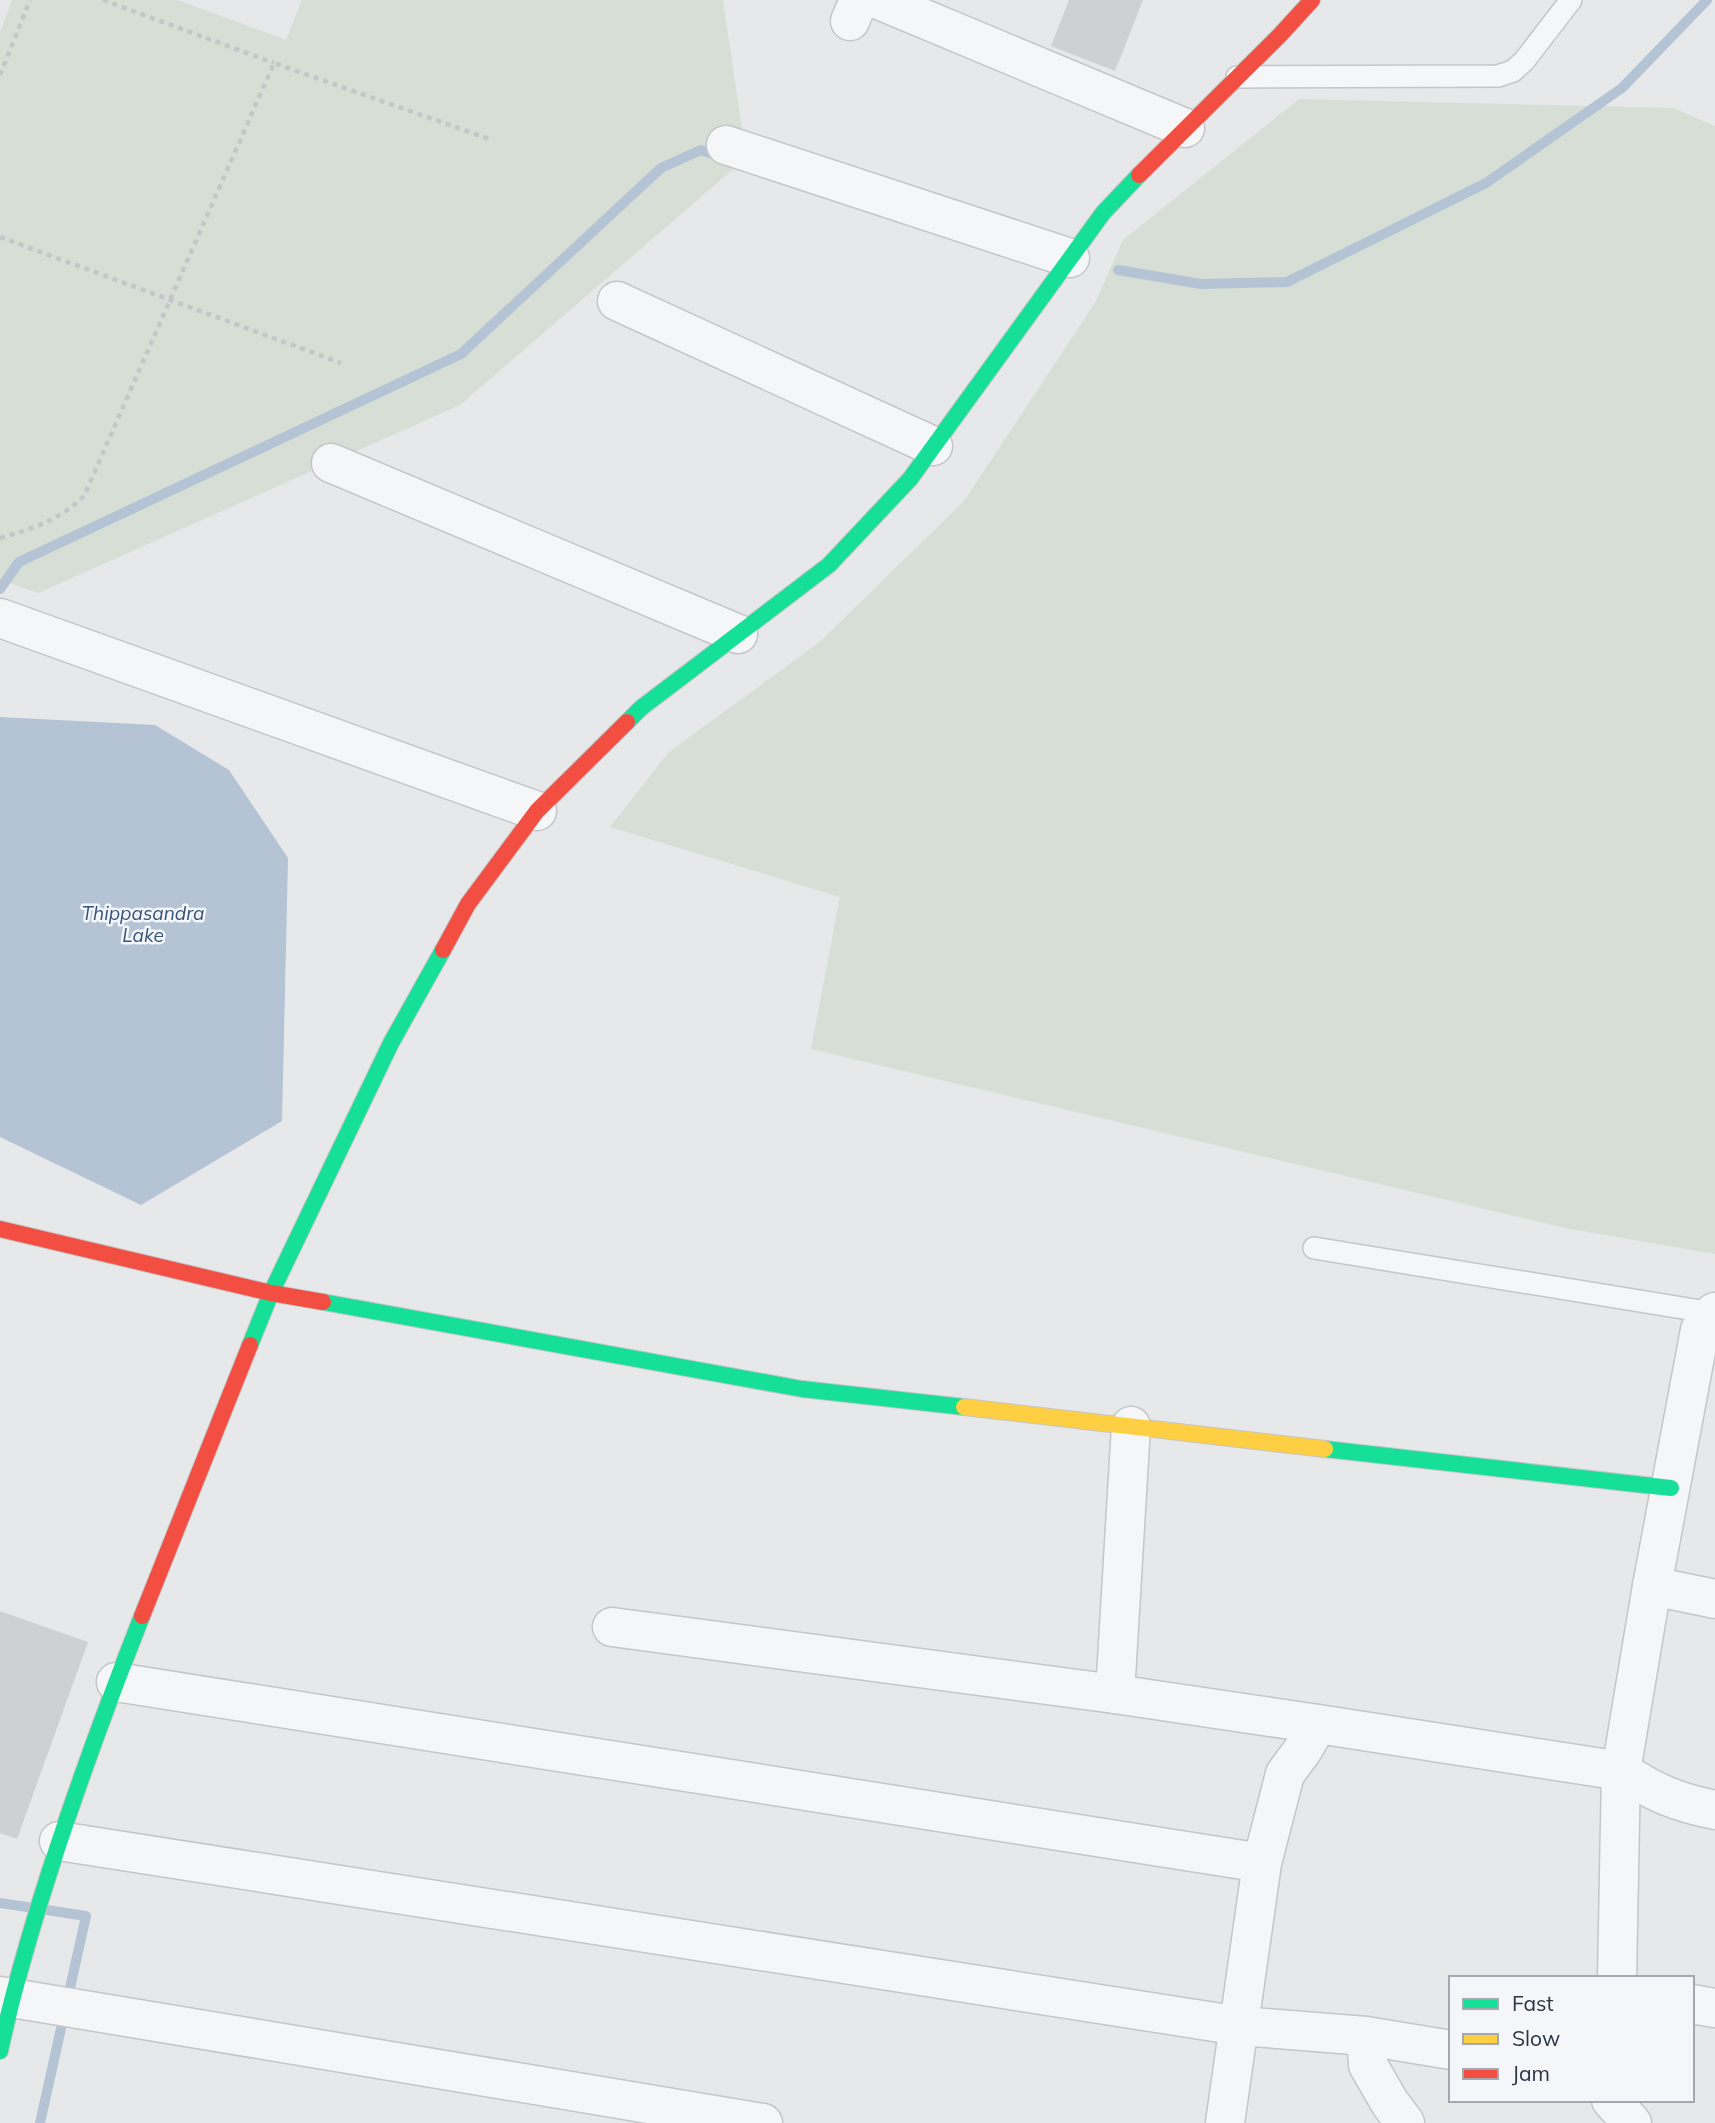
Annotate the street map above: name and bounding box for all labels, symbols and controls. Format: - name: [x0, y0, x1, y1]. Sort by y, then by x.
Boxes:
- water label: Thippasandra Lake: [82, 901, 204, 947]
- legend: [1449, 1976, 1694, 2102]
- text: Fast: [1512, 1990, 1554, 2016]
- text: Slow: [1512, 2025, 1560, 2051]
- text: Jam: [1512, 2060, 1550, 2086]

